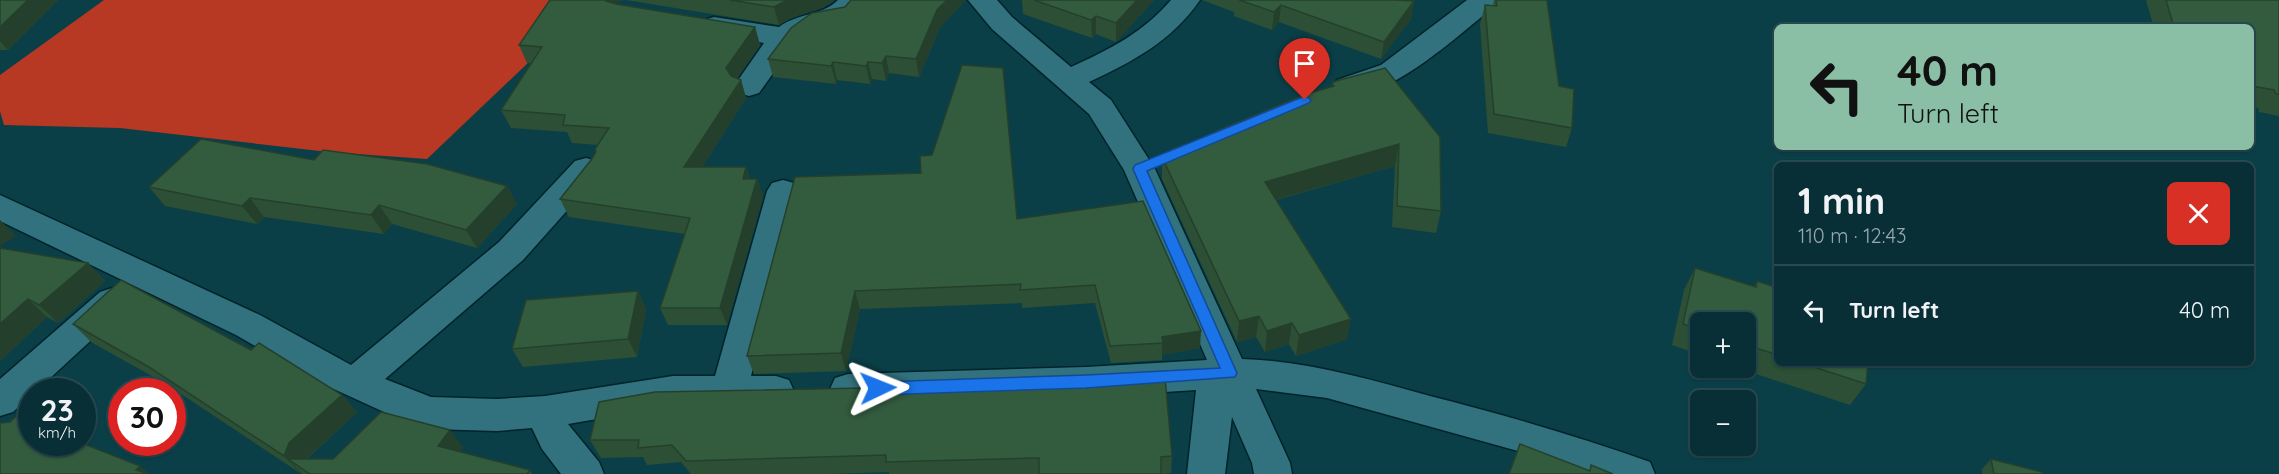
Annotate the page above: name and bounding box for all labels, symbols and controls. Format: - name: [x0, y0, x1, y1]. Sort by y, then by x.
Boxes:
- pin: [1279, 38, 1330, 100]
- text: 40 m: [1897, 44, 1998, 97]
- icon: arrive: [1288, 47, 1321, 80]
- icon: left: [1798, 48, 1876, 126]
- text: Turn left: [1897, 96, 1999, 130]
- text: 1 min: [1798, 178, 1885, 223]
- button: close: [2167, 182, 2230, 245]
- text: 110 m · 12:43: [1798, 223, 1906, 248]
- icon: left: [1798, 294, 1831, 327]
- text: Turn left: [1849, 296, 1939, 324]
- text: 40 m: [2179, 296, 2230, 324]
- map controls: [1690, 312, 1756, 456]
- button: +: [1690, 312, 1756, 378]
- position arrow: [846, 356, 910, 420]
- speed limit sign: 30: [108, 378, 186, 456]
- button: −: [1690, 390, 1756, 456]
- text: 23: [40, 391, 74, 429]
- text: km/h: [38, 423, 76, 442]

